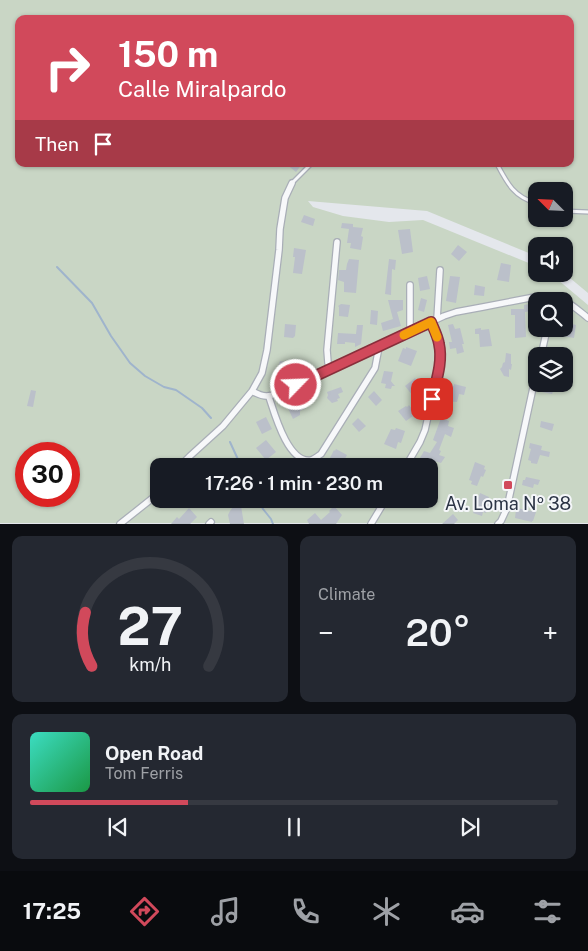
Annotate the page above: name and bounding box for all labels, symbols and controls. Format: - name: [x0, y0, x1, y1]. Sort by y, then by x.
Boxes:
- text: 150 m: [118, 34, 218, 75]
- icon: right: [35, 35, 100, 100]
- text: Calle Miralpardo: [118, 76, 286, 102]
- icon: arrive: [89, 130, 117, 158]
- text: Then: [35, 133, 79, 155]
- north arrow: [528, 182, 572, 228]
- map controls: [528, 182, 573, 392]
- button: sound: [528, 237, 573, 282]
- button: search: [528, 292, 573, 337]
- button: layers: [528, 347, 573, 392]
- position arrow: [269, 358, 321, 410]
- pin: [411, 378, 453, 420]
- icon: arrive: [418, 385, 446, 413]
- speed limit sign: 30: [15, 442, 80, 507]
- text: 17:26 · 1 min · 230 m: [205, 472, 383, 494]
- marker: Av. Loma Nº 38: [502, 479, 514, 491]
- place label: Av. Loma Nº 38: [445, 493, 571, 514]
- text: Climate: [318, 585, 375, 604]
- text: 27: [117, 596, 183, 657]
- text: 20°: [405, 610, 471, 655]
- text: −: [318, 616, 334, 649]
- text: +: [542, 616, 558, 649]
- text: km/h: [129, 654, 171, 675]
- text: Open Road: [105, 742, 203, 764]
- text: Tom Ferris: [105, 764, 183, 783]
- icon: previous: [104, 813, 132, 841]
- icon: pause: [280, 813, 308, 841]
- icon: next: [456, 813, 484, 841]
- icon: directions: [127, 894, 162, 929]
- icon: music: [208, 894, 243, 929]
- icon: phone: [288, 894, 323, 929]
- icon: climate: [369, 894, 404, 929]
- icon: car: [450, 894, 485, 929]
- icon: filters: [530, 894, 565, 929]
- text: 17:25: [23, 898, 81, 924]

